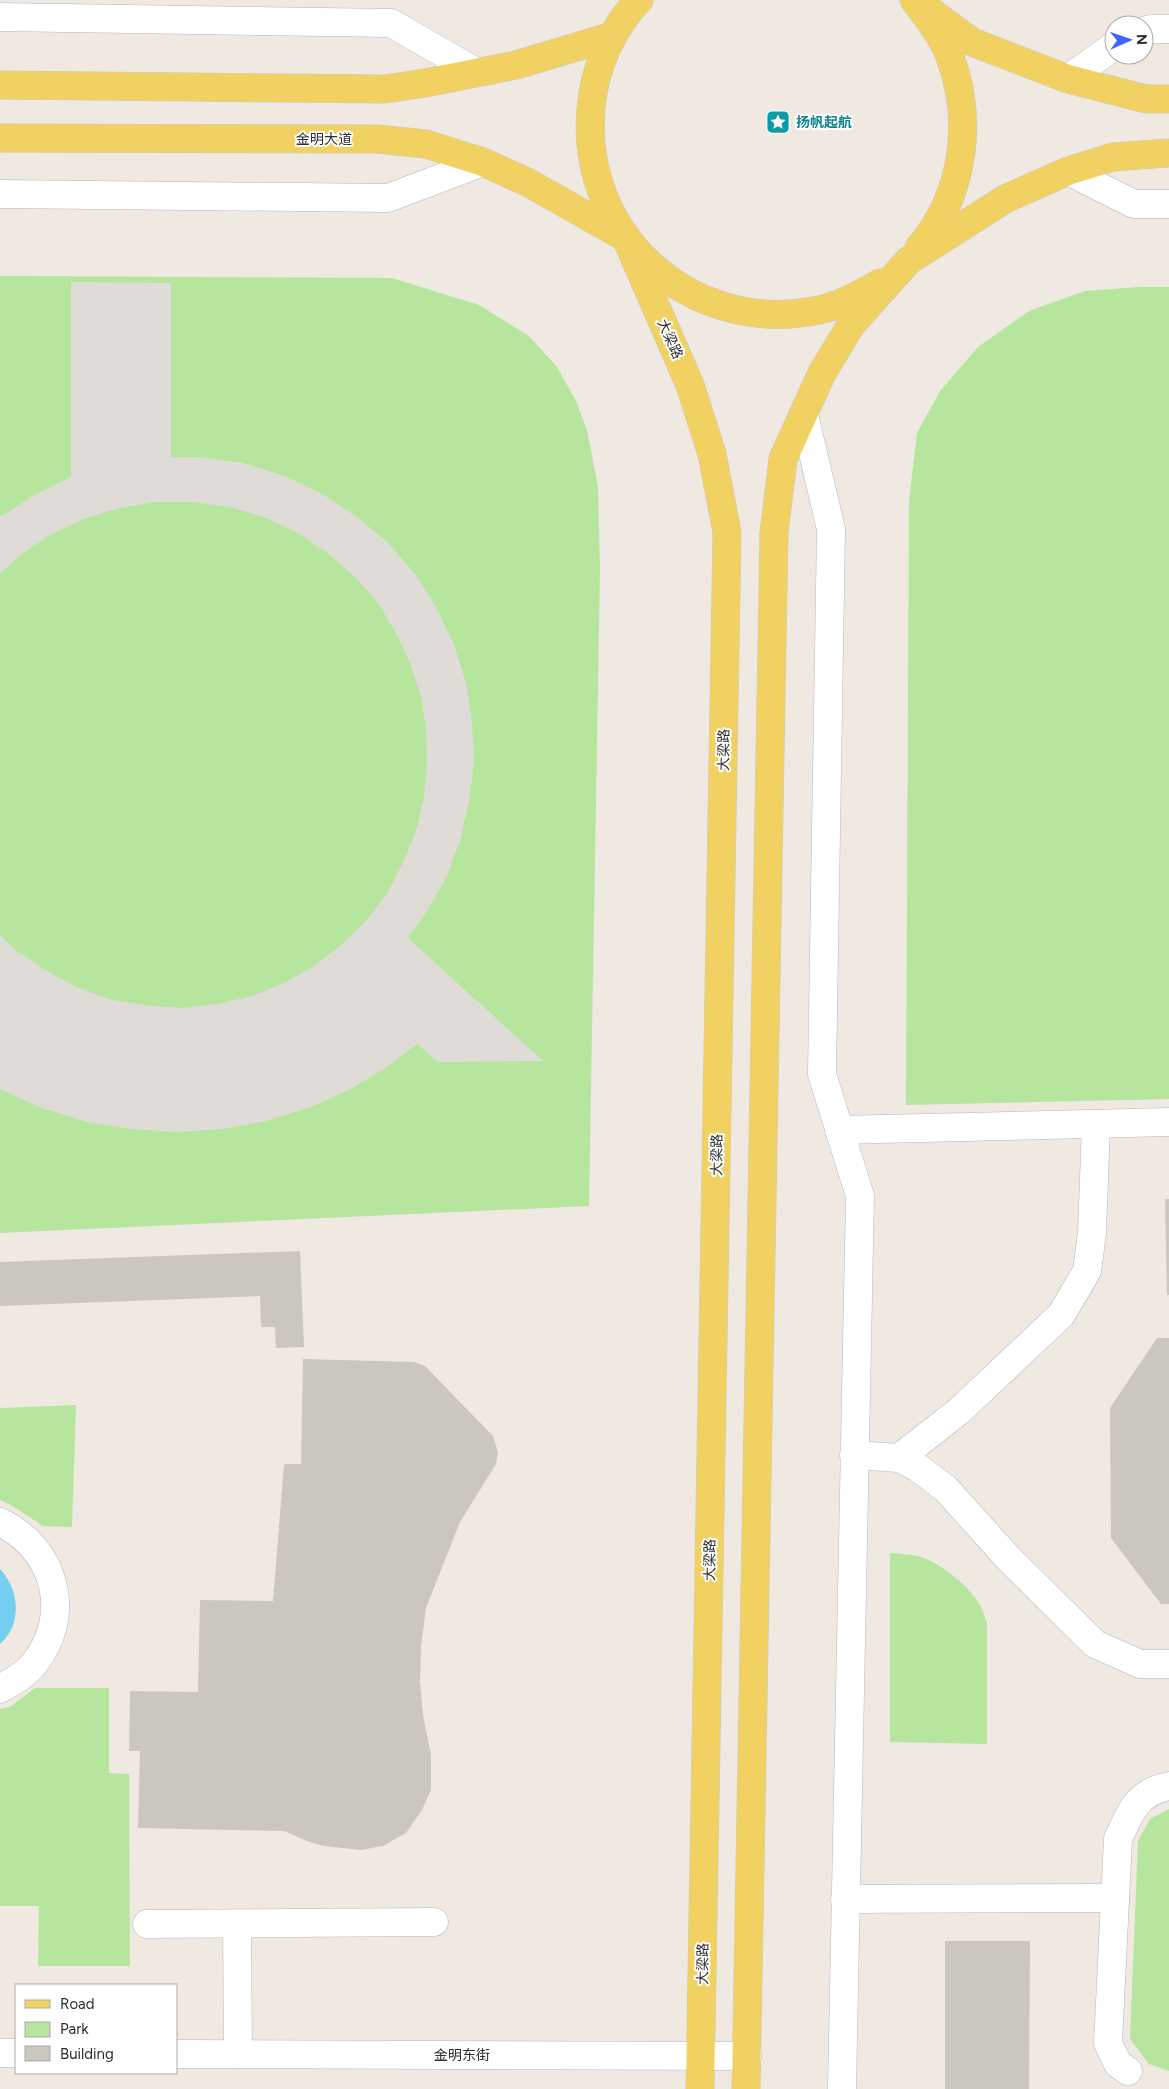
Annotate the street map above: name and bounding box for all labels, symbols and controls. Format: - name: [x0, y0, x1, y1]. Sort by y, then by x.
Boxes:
- north arrow: [1104, 15, 1154, 65]
- text: N: [1133, 34, 1150, 45]
- place icon: 扬帆起航: [765, 109, 791, 135]
- place label: 扬帆起航: [796, 114, 852, 131]
- street label: 金明大道: [296, 131, 352, 148]
- street label: 大梁路: [654, 316, 686, 362]
- street label: 大梁路: [715, 729, 733, 771]
- street label: 大梁路: [708, 1134, 726, 1176]
- street label: 大梁路: [701, 1539, 719, 1581]
- street label: 大梁路: [694, 1943, 712, 1985]
- legend: [15, 1984, 178, 2074]
- text: Road: [60, 1995, 95, 2013]
- text: Park: [60, 2020, 89, 2038]
- text: Building: [60, 2045, 114, 2063]
- street label: 金明东街: [434, 2047, 490, 2064]

